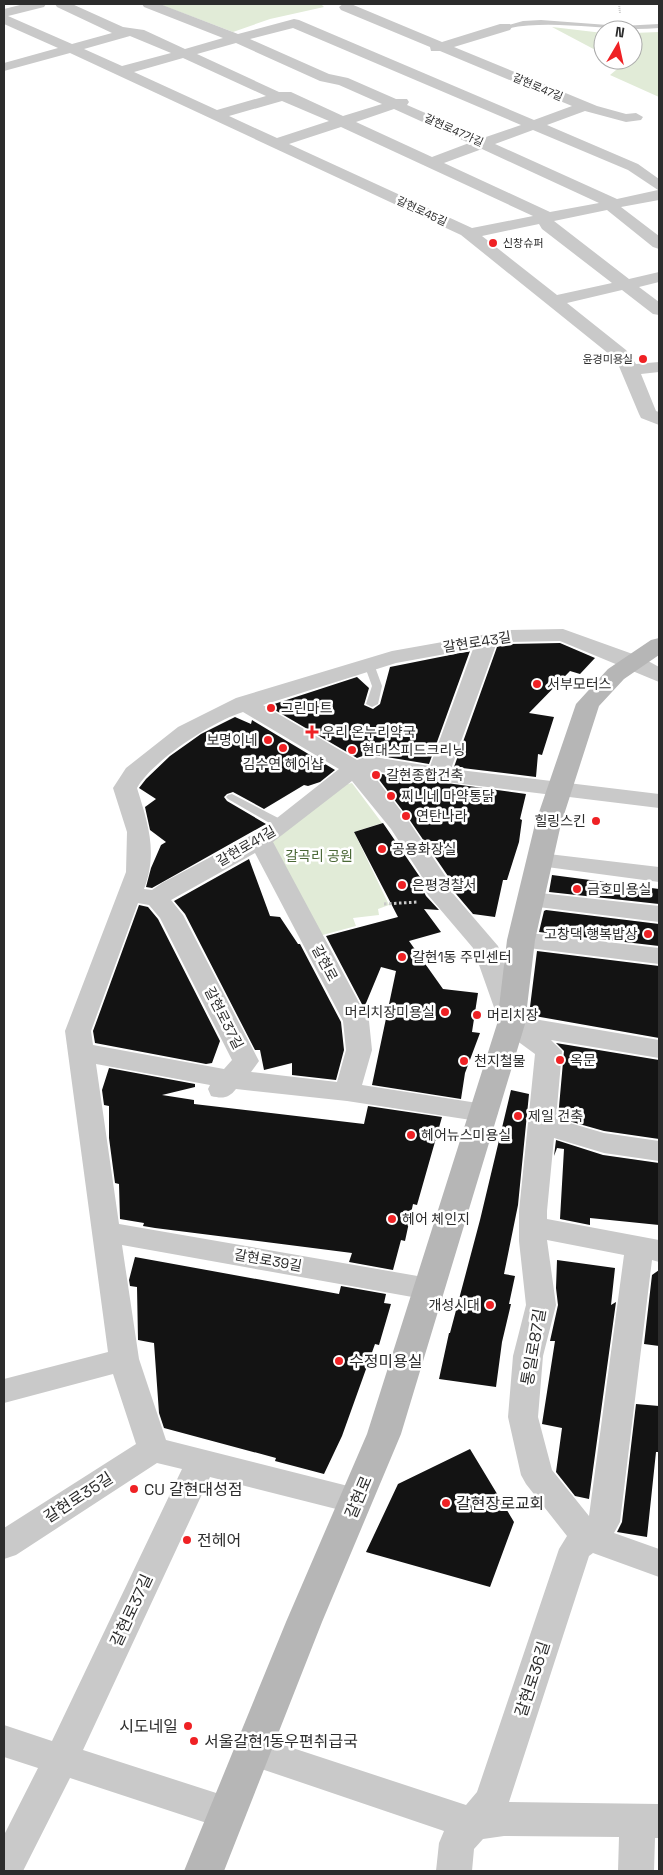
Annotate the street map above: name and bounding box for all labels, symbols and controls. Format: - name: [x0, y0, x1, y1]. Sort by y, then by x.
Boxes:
- north arrow: [593, 20, 643, 70]
- text: N: [614, 23, 626, 42]
- street label: 갈현로47길: [511, 70, 565, 104]
- street label: 갈현로47가길: [422, 111, 486, 149]
- street label: 갈현로45길: [395, 193, 449, 229]
- place label: 신창슈퍼: [503, 236, 543, 250]
- marker: 신창슈퍼: [487, 237, 499, 249]
- place label: 윤경미용실: [582, 352, 633, 366]
- marker: 윤경미용실: [637, 353, 649, 365]
- street label: 갈현로43길: [442, 628, 512, 656]
- place label: 서부모터스: [547, 675, 612, 693]
- marker: 서부모터스: [531, 678, 543, 690]
- place label: 그린마트: [281, 699, 333, 717]
- marker: 그린마트: [265, 702, 277, 714]
- place label: 우리 온누리약국: [322, 723, 416, 741]
- marker: 우리 온누리약국: [306, 726, 318, 738]
- place label: 보명이네: [206, 731, 258, 749]
- marker: 보명이네: [262, 734, 274, 746]
- place label: 현대스피드크리닝: [362, 741, 465, 759]
- marker: 김수연 헤어샵: [277, 742, 289, 754]
- marker: 현대스피드크리닝: [346, 744, 358, 756]
- place label: 김수연 헤어샵: [243, 755, 324, 773]
- place label: 갈현종합건축: [386, 766, 463, 784]
- marker: 갈현종합건축: [370, 769, 382, 781]
- place label: 찌니네 마약통닭: [401, 787, 495, 805]
- marker: 찌니네 마약통닭: [385, 790, 397, 802]
- place label: 연탄나라: [416, 807, 468, 825]
- marker: 연탄나라: [400, 810, 412, 822]
- place label: 힐링스킨: [534, 812, 586, 830]
- marker: 힐링스킨: [590, 815, 602, 827]
- street label: 갈현로41길: [213, 822, 279, 870]
- place label: 공용화장실: [392, 840, 456, 858]
- marker: 공용화장실: [376, 843, 388, 855]
- park label: 갈곡리 공원: [285, 847, 353, 865]
- place label: 은평경찰서: [412, 876, 476, 894]
- marker: 은평경찰서: [396, 879, 408, 891]
- place label: 금호미용실: [587, 880, 651, 898]
- marker: 금호미용실: [571, 883, 583, 895]
- place label: 고창댁 행복밥상: [544, 925, 638, 943]
- marker: 고창댁 행복밥상: [642, 928, 654, 940]
- street label: 갈현로: [308, 942, 342, 984]
- place label: 갈현1동 주민센터: [412, 948, 512, 966]
- marker: 갈현1동 주민센터: [396, 951, 408, 963]
- street label: 갈현로37길: [201, 984, 247, 1052]
- place label: 머리치장미용실: [345, 1003, 435, 1021]
- marker: 머리치장미용실: [439, 1006, 451, 1018]
- place label: 머리치장: [487, 1006, 539, 1024]
- marker: 머리치장: [471, 1009, 483, 1021]
- place label: 옥문: [570, 1051, 596, 1069]
- place label: 천지철물: [474, 1052, 526, 1070]
- marker: 옥문: [554, 1054, 566, 1066]
- marker: 천지철물: [458, 1055, 470, 1067]
- place label: 제일 건축: [528, 1107, 583, 1125]
- marker: 제일 건축: [512, 1110, 524, 1122]
- place label: 헤어뉴스미용실: [421, 1126, 511, 1144]
- marker: 헤어뉴스미용실: [405, 1129, 417, 1141]
- place label: 헤어 체인지: [402, 1210, 470, 1228]
- marker: 헤어 체인지: [386, 1213, 398, 1225]
- street label: 갈현로39길: [233, 1245, 303, 1275]
- place label: 개성시대: [428, 1296, 480, 1314]
- marker: 개성시대: [484, 1299, 496, 1311]
- street label: 통일로87길: [516, 1307, 551, 1387]
- place label: 수정미용실: [349, 1351, 423, 1372]
- marker: 수정미용실: [333, 1355, 345, 1367]
- street label: 갈현로35길: [40, 1467, 117, 1528]
- street label: 갈현로: [340, 1473, 377, 1522]
- place label: CU 갈현대성점: [144, 1479, 243, 1500]
- marker: CU 갈현대성점: [128, 1483, 140, 1495]
- place label: 갈현장로교회: [456, 1493, 544, 1514]
- marker: 갈현장로교회: [440, 1497, 452, 1509]
- place label: 전헤어: [197, 1530, 241, 1551]
- marker: 전헤어: [181, 1534, 193, 1546]
- street label: 갈현로37길: [106, 1571, 157, 1650]
- street label: 갈현로36길: [510, 1639, 555, 1720]
- place label: 시도네일: [119, 1716, 178, 1737]
- marker: 시도네일: [182, 1720, 194, 1732]
- place label: 서울갈현1동우편취급국: [204, 1731, 358, 1752]
- marker: 서울갈현1동우편취급국: [188, 1735, 200, 1747]

